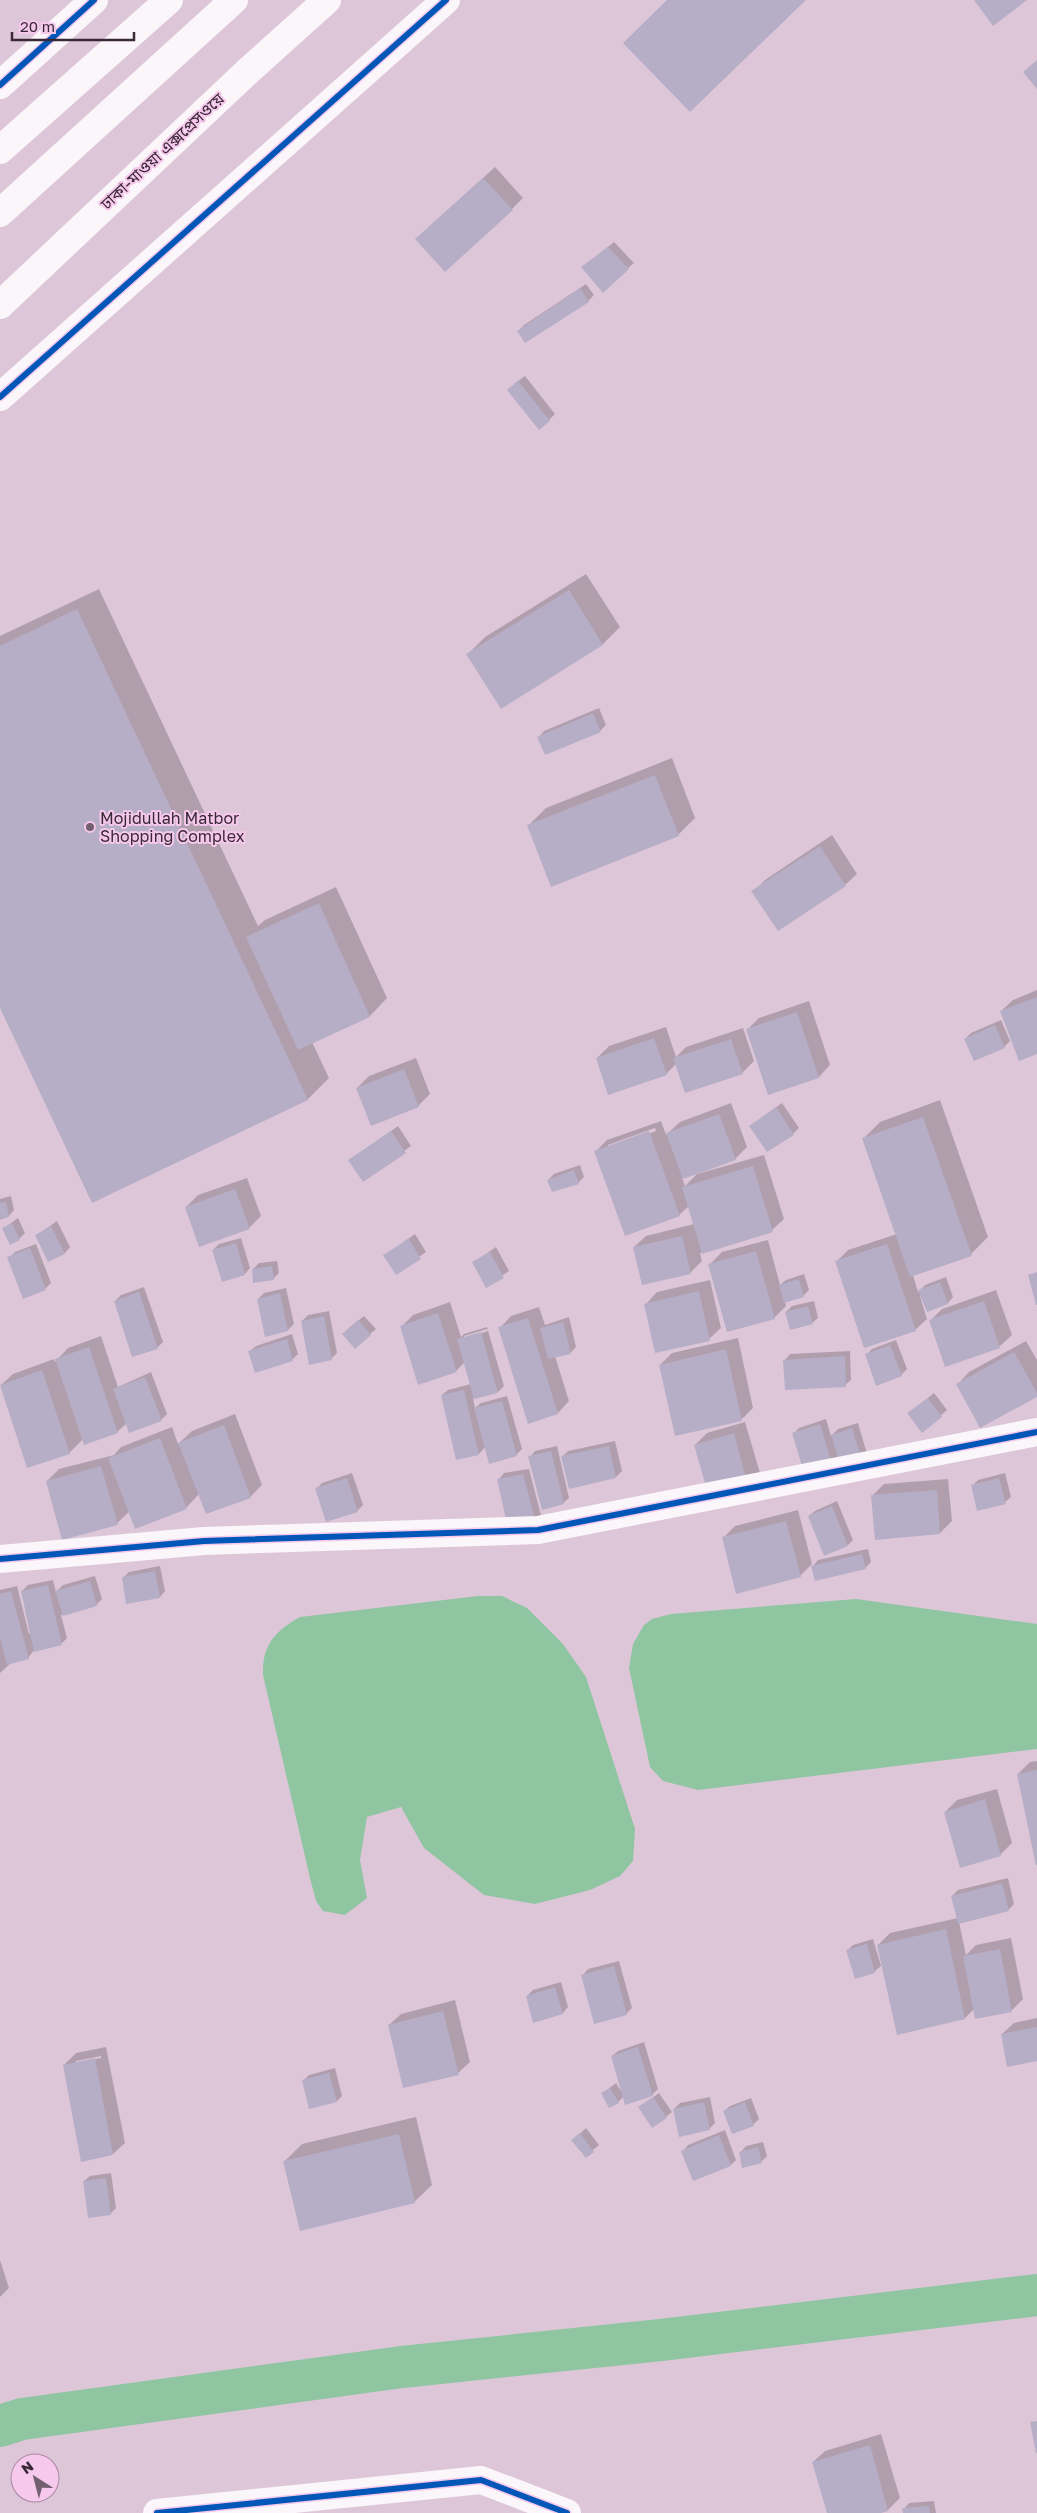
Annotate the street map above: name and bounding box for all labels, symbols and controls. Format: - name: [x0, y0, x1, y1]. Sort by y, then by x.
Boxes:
- scale bar: [12, 10, 135, 42]
- text: 20 m: [20, 17, 55, 35]
- street label: ঢাকা-মাওয়া এক্সপ্রেসওয়ে: [95, 88, 229, 214]
- place label: Mojidullah Matbor Shopping Complex: [100, 808, 245, 846]
- marker: Mojidullah Matbor Shopping Complex: [84, 821, 96, 833]
- north arrow: [10, 2453, 60, 2503]
- text: N: [18, 2457, 36, 2477]

